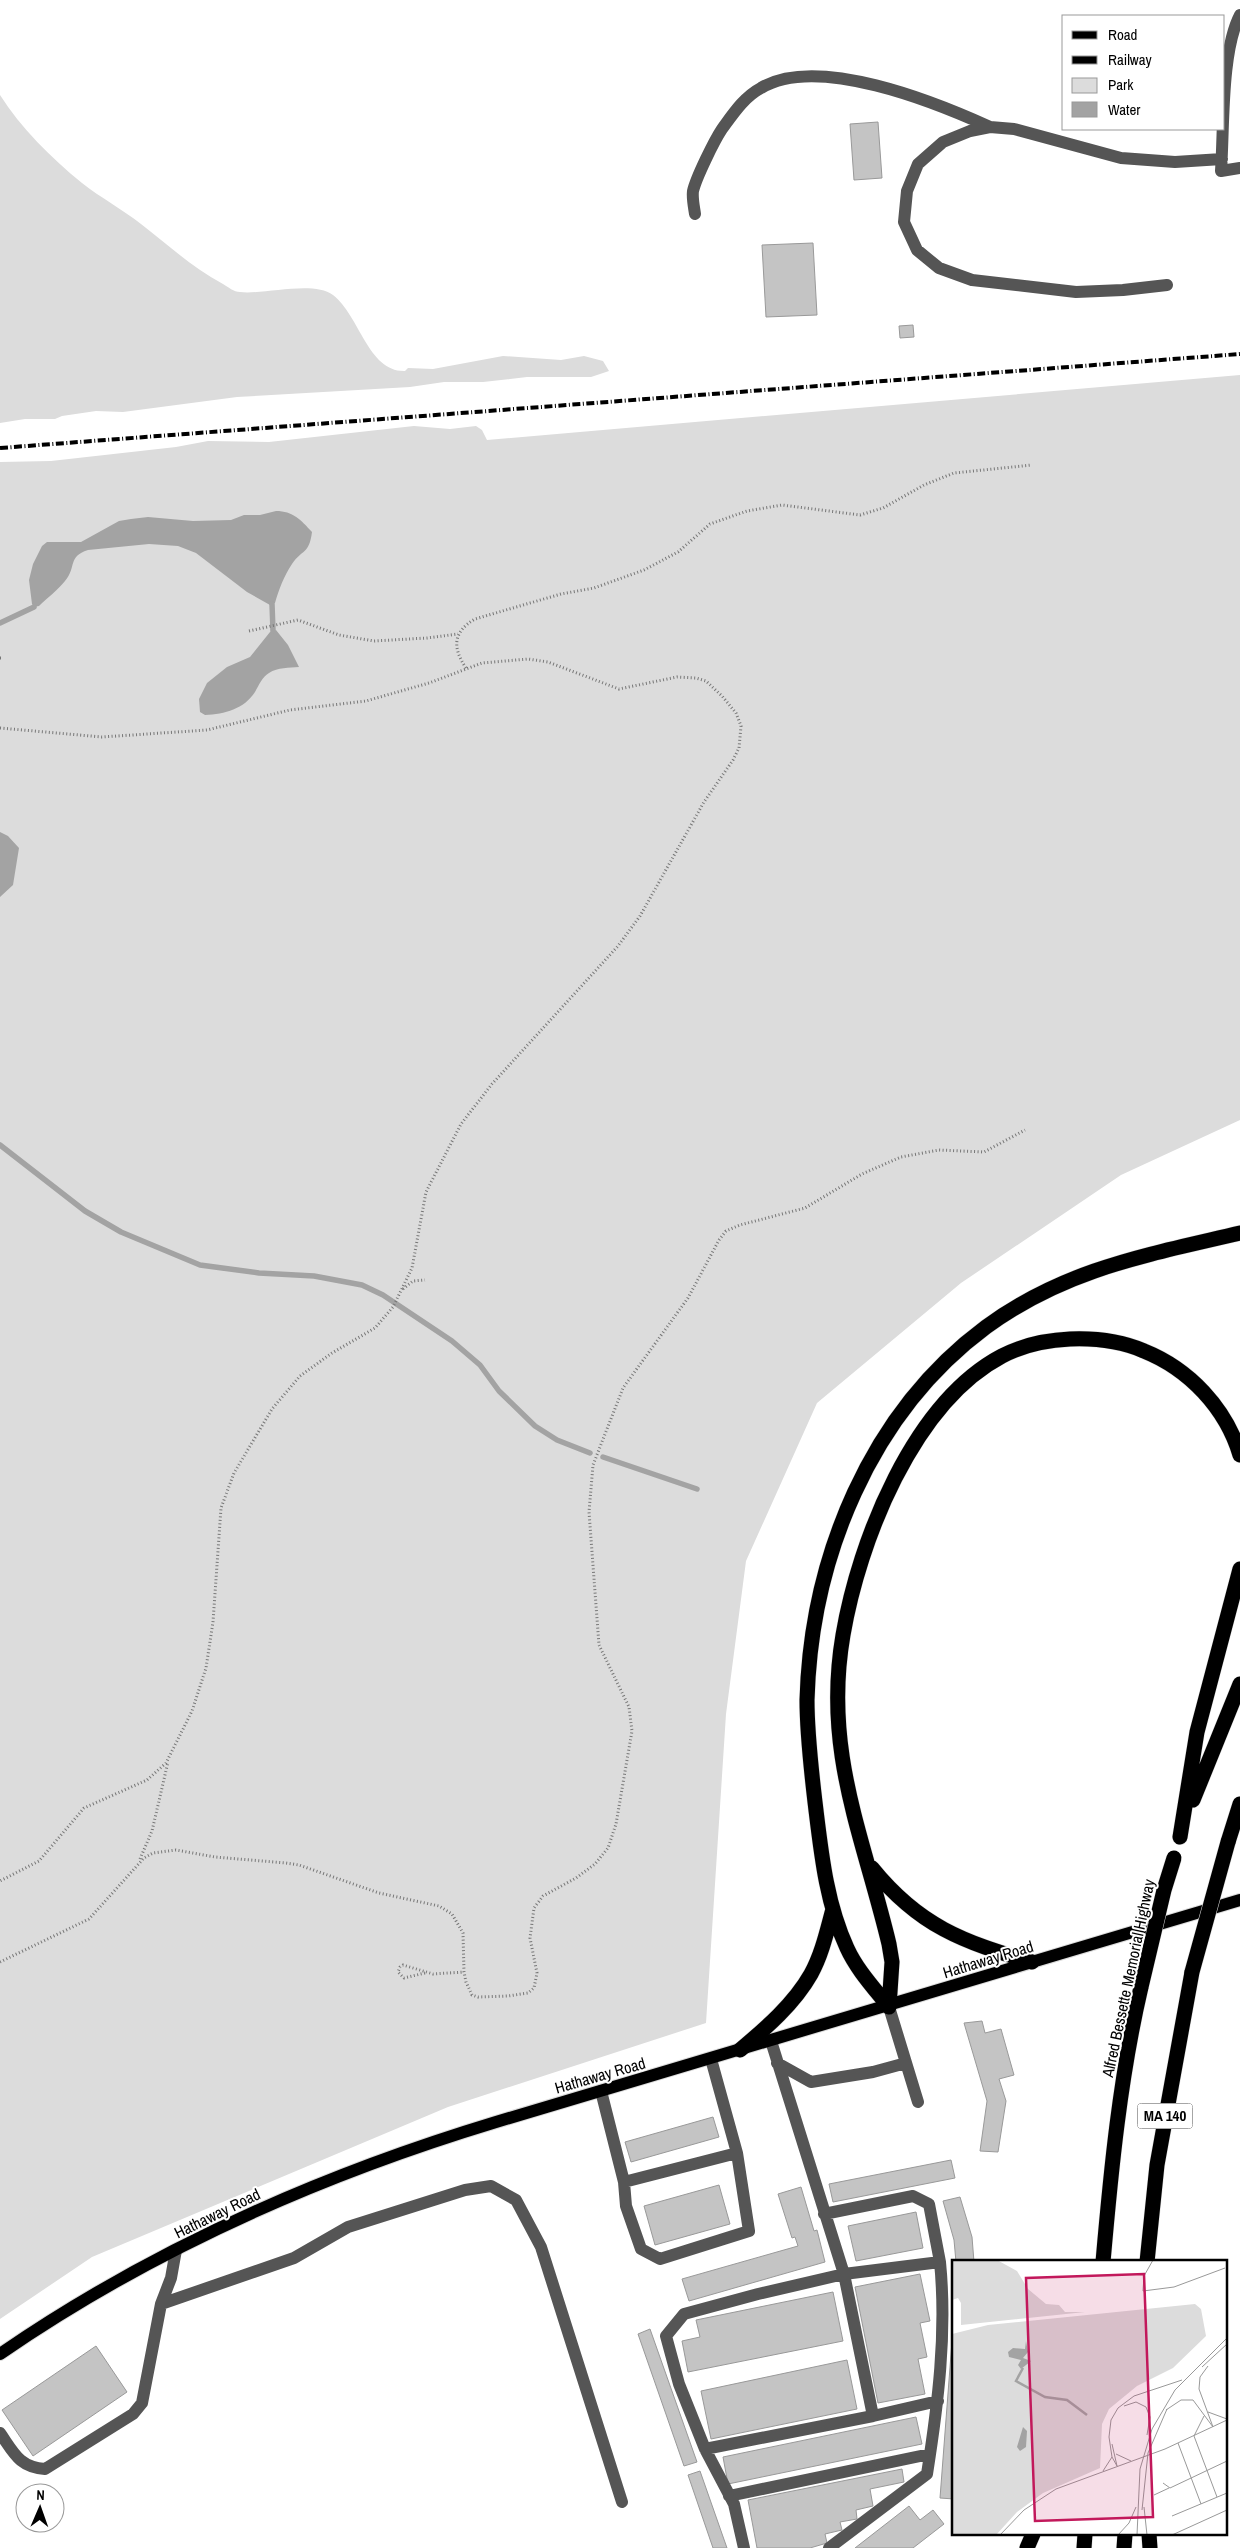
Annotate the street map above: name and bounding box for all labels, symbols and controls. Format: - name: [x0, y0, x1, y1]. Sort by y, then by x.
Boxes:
- legend: [1062, 15, 1225, 130]
- text: Road: [1108, 24, 1137, 45]
- text: Railway: [1108, 49, 1153, 70]
- text: Park: [1108, 74, 1134, 95]
- text: Water: [1108, 99, 1140, 120]
- street label: Alfred Bessette Memorial Highway: [1096, 1877, 1160, 2080]
- street label: Hathaway Road: [940, 1935, 1036, 1983]
- street label: Hathaway Road: [552, 2052, 648, 2098]
- road number: MA 140: [1138, 2104, 1192, 2128]
- street label: Hathaway Road: [170, 2183, 264, 2243]
- inset map: [952, 2260, 1228, 2536]
- north arrow: [15, 2483, 65, 2533]
- text: N: [36, 2486, 45, 2504]

